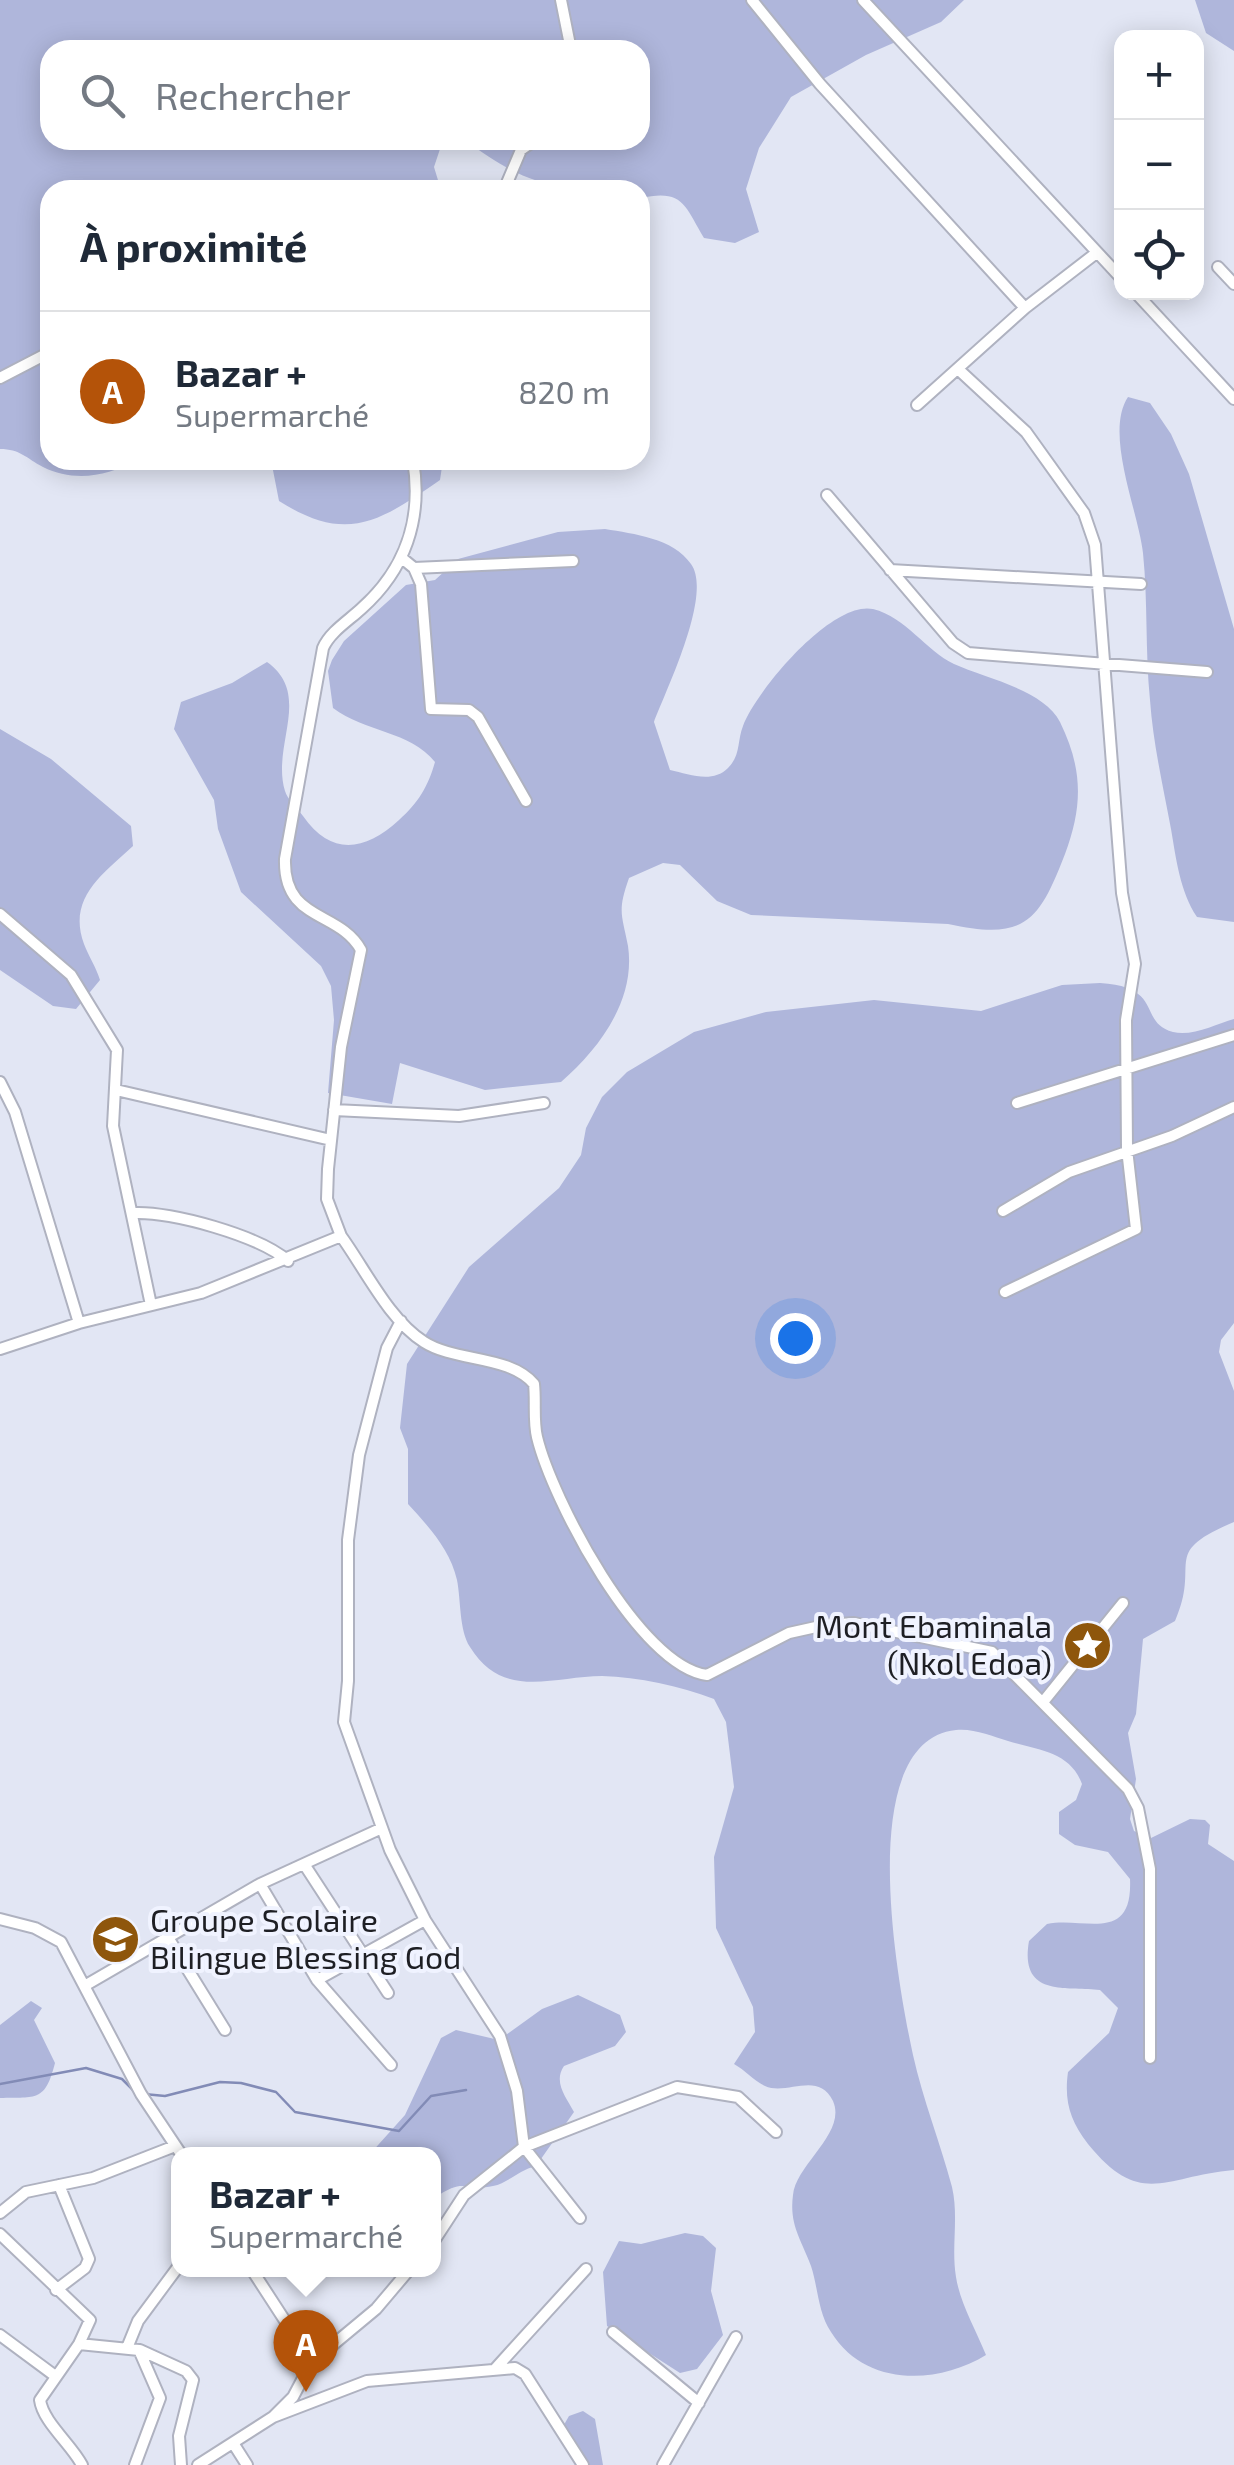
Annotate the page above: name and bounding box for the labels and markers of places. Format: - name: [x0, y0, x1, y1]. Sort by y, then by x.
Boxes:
- place label: Mont Ebaminala (Nkol Edoa): [815, 1606, 1052, 1681]
- place icon: Mont Ebaminala (Nkol Edoa): [1061, 1619, 1113, 1671]
- place label: Groupe Scolaire Bilingue Blessing God: [150, 1900, 461, 1975]
- school or university icon: Groupe Scolaire Bilingue Blessing God: [89, 1913, 141, 1965]
- pin: A: [274, 2310, 338, 2392]

